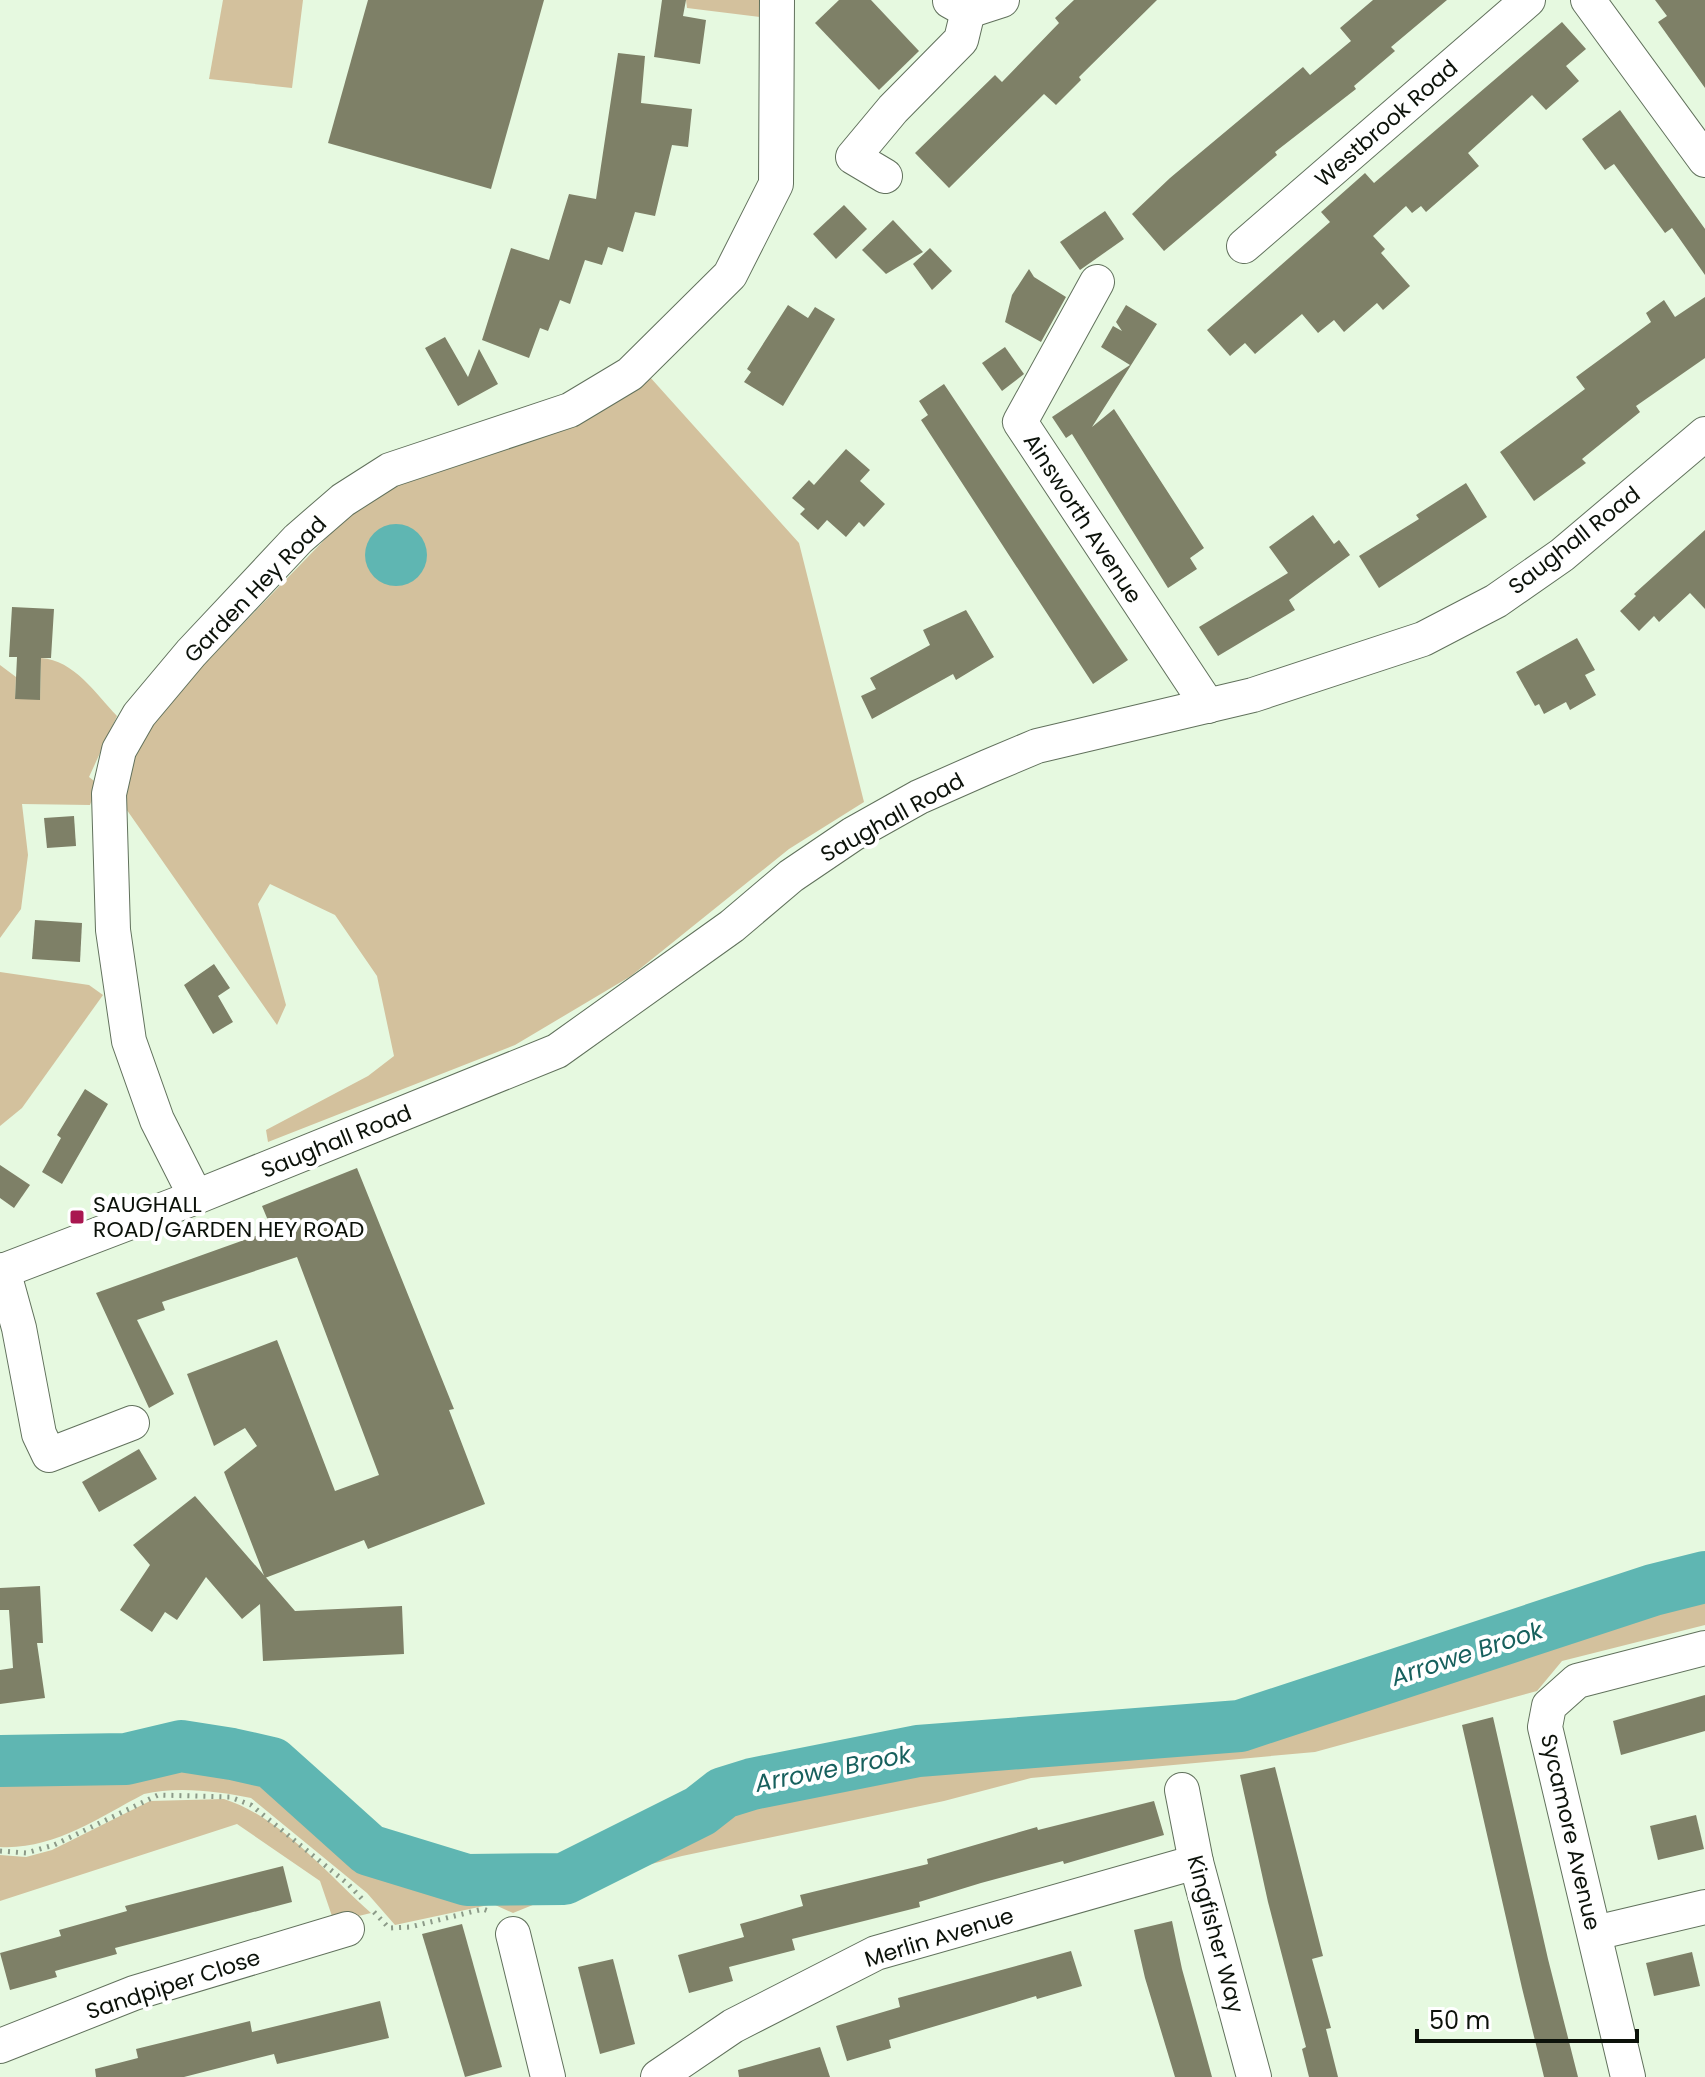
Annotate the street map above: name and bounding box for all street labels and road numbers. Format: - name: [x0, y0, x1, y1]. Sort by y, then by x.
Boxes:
- street label: Westbrook Road: [1308, 53, 1465, 194]
- street label: Ainsworth Avenue: [1016, 427, 1149, 609]
- street label: Saughall Road: [1502, 479, 1647, 602]
- street label: Garden Hey Road: [177, 509, 334, 670]
- street label: Saughall Road: [815, 765, 970, 870]
- street label: Saughall Road: [256, 1097, 416, 1186]
- street label: Sycamore Avenue: [1533, 1731, 1608, 1933]
- street label: Kingfisher Way: [1180, 1852, 1252, 2017]
- street label: Merlin Avenue: [861, 1900, 1017, 1975]
- street label: Sandpiper Close: [82, 1942, 264, 2027]

